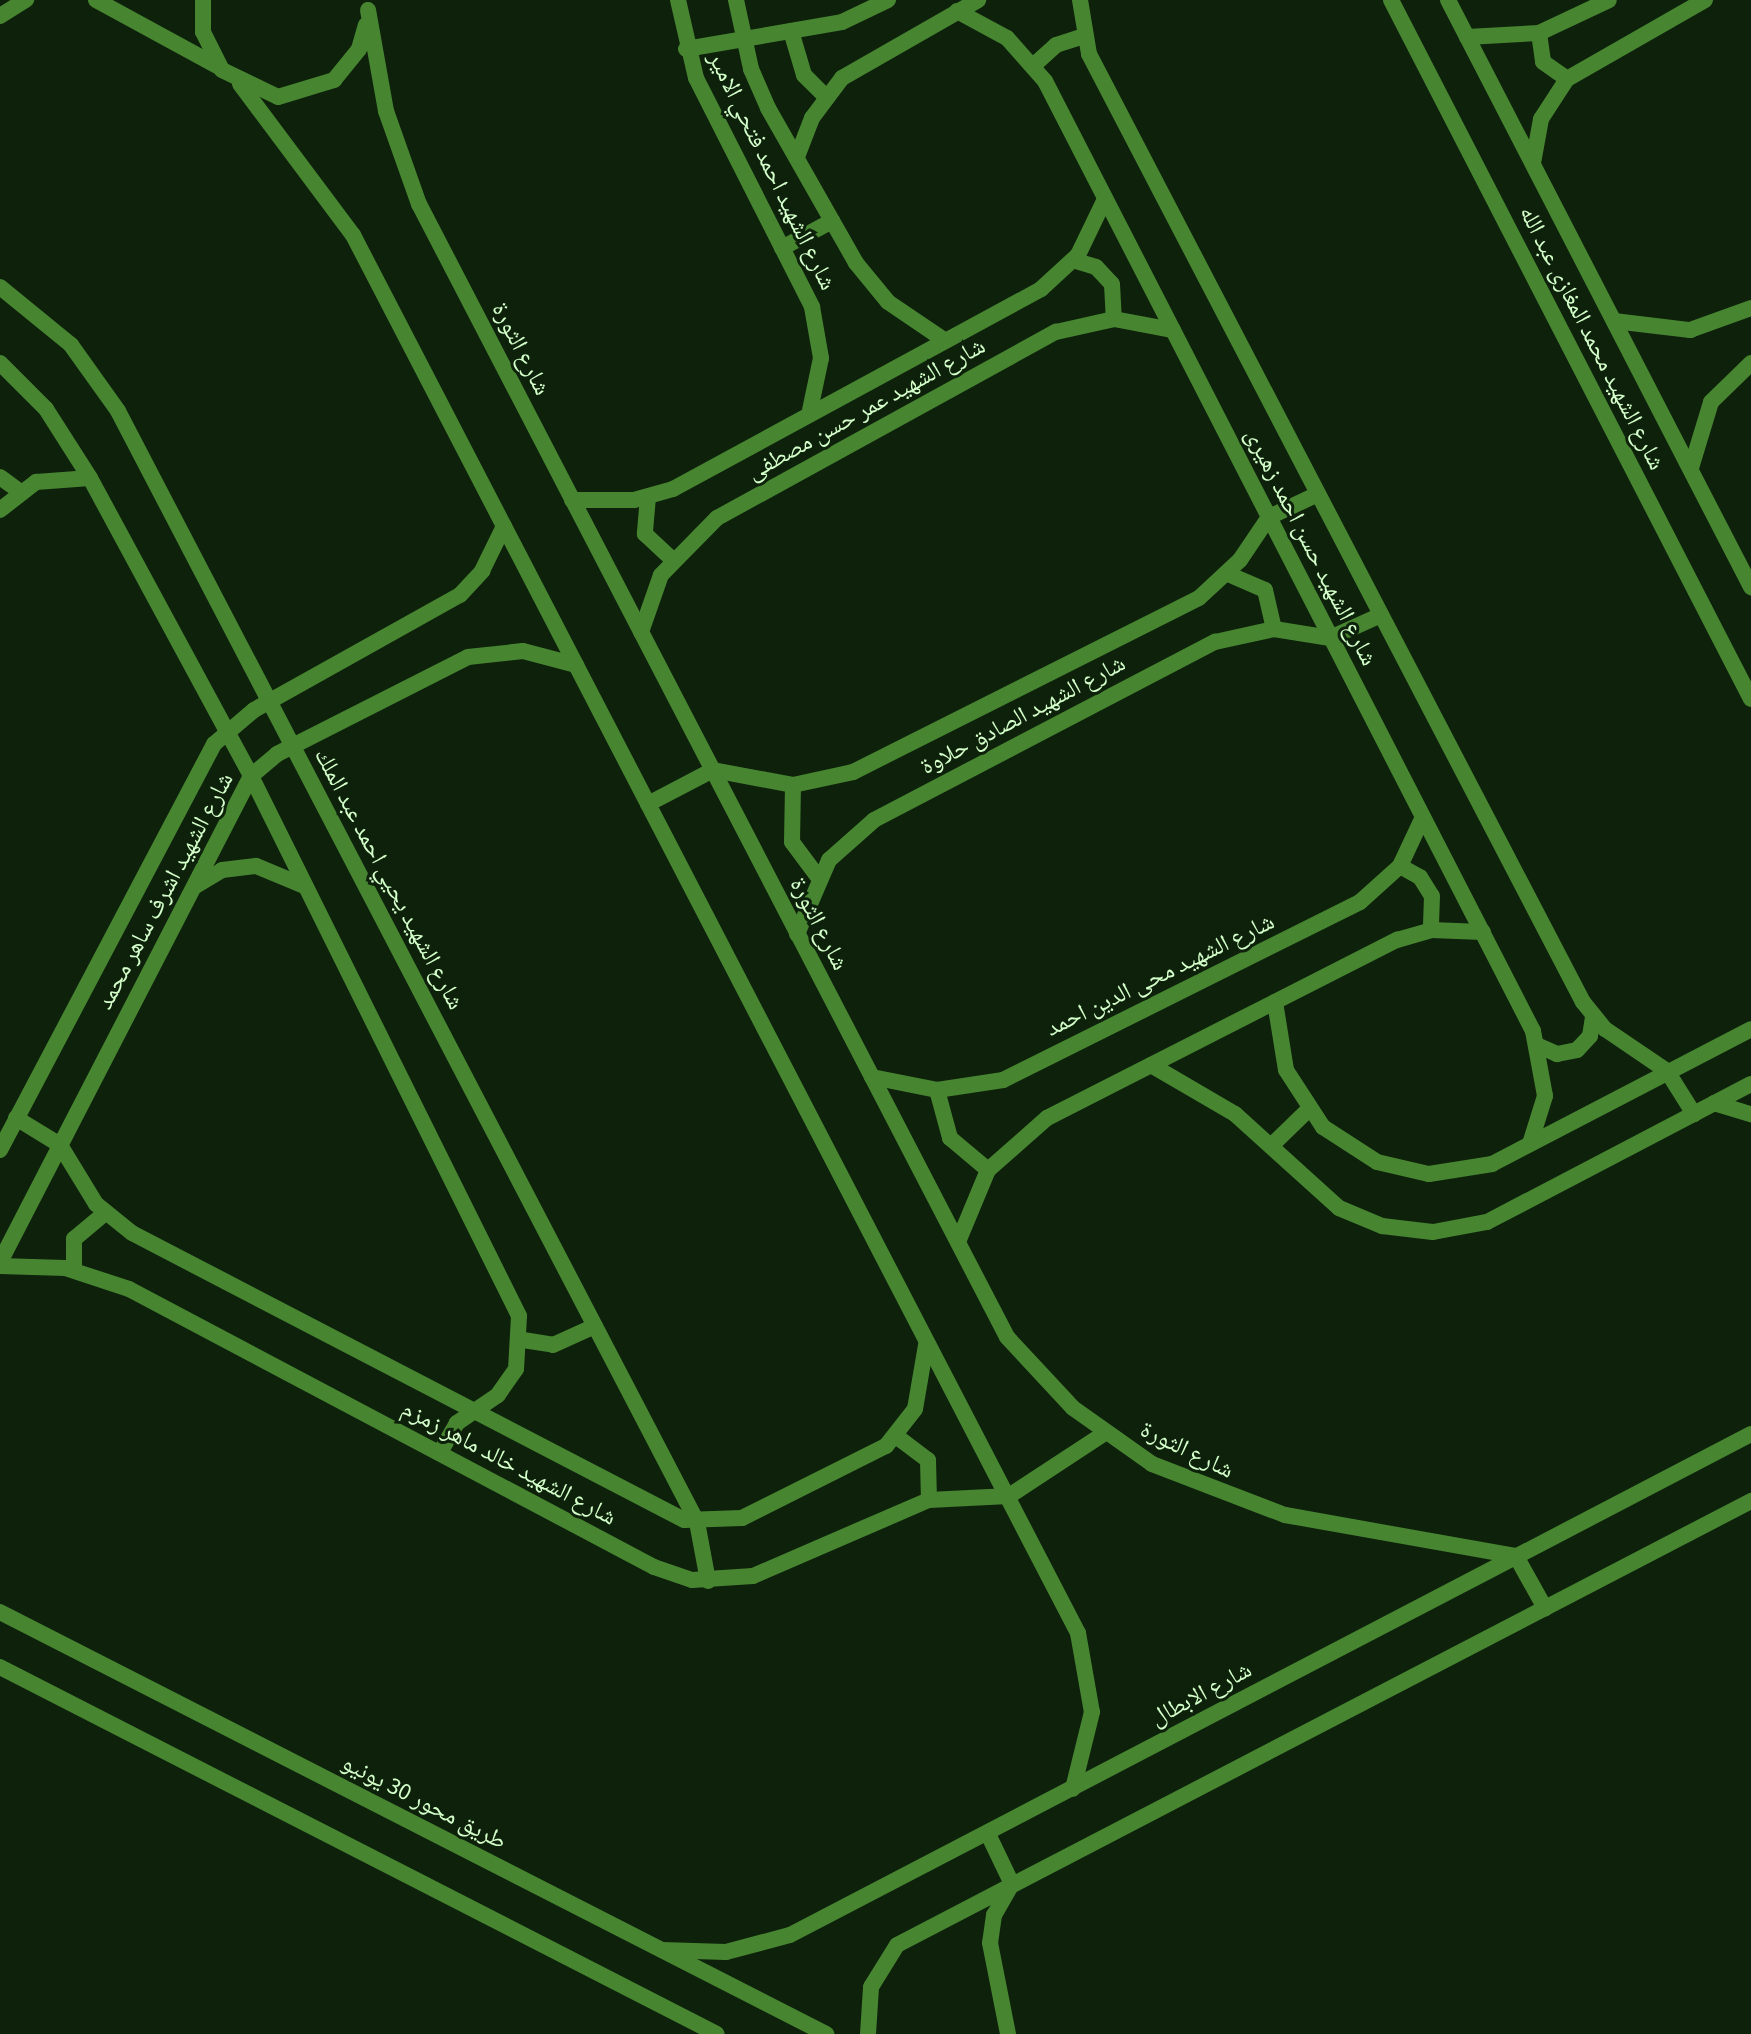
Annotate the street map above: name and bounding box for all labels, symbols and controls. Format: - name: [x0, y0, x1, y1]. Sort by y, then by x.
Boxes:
- street label: شارع الشهيد احمد فتحي الامير: [702, 47, 842, 295]
- street label: شارع الشهيد محمد المغازى عبد الله: [1513, 201, 1671, 475]
- street label: شارع الثورة: [485, 298, 557, 400]
- street label: شارع الشهيد عمر حسن مصطفى: [742, 331, 990, 487]
- street label: شارع الشهيد حسن احمد زهيرى: [1239, 423, 1383, 671]
- street label: شارع الشهيد الصادق حلاوة: [916, 649, 1130, 781]
- street label: شارع الشهيد يحيي احمد عبد الملك: [308, 743, 470, 1015]
- street label: شارع الشهيد اشرف ساهر محمد: [90, 768, 240, 1014]
- street label: شارع الثورة: [783, 873, 855, 975]
- street label: شارع الشهيد محى الدين احمد: [1041, 907, 1279, 1043]
- street label: شارع الشهيد خالد ماهر زمزم: [397, 1394, 621, 1532]
- street label: شارع الثورة: [1136, 1415, 1238, 1485]
- street label: شارع الابطال: [1145, 1655, 1257, 1733]
- street label: طريق محور 30 يونيو: [337, 1748, 511, 1856]

